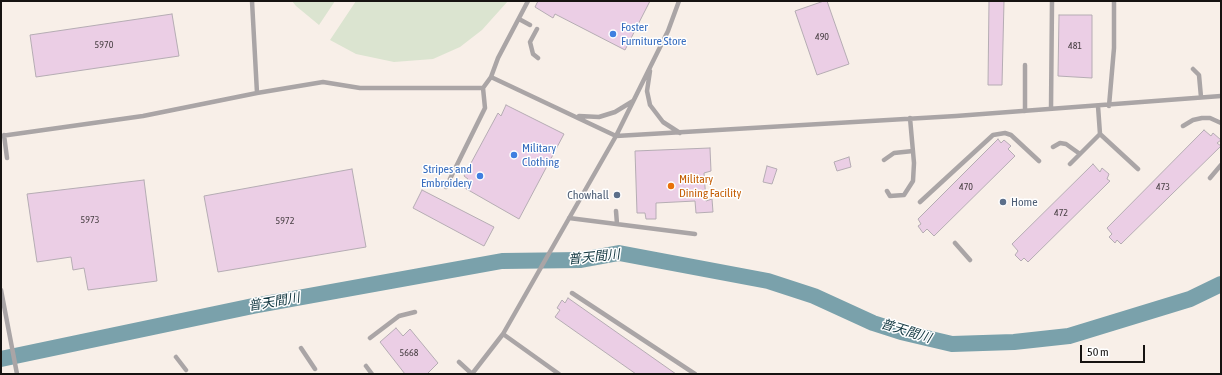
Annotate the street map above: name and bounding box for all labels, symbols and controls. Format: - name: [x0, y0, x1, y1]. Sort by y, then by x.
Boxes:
- place label: Foster Furniture Store: [621, 20, 687, 48]
- marker: Foster Furniture Store: [608, 29, 618, 39]
- house number: 490: [815, 31, 829, 43]
- house number: 5970: [95, 39, 113, 51]
- house number: 481: [1068, 40, 1082, 52]
- place label: Military Clothing: [522, 141, 559, 169]
- marker: Military Clothing: [509, 150, 519, 160]
- place label: Stripes and Embroidery: [421, 162, 472, 190]
- marker: Stripes and Embroidery: [475, 171, 485, 181]
- place label: Military Dining Facility: [679, 172, 741, 200]
- marker: Military Dining Facility: [666, 181, 676, 191]
- house number: 470: [959, 181, 973, 193]
- house number: 473: [1156, 181, 1170, 193]
- place label: Chowhall: [567, 188, 609, 202]
- marker: Chowhall: [612, 190, 622, 200]
- place label: Home: [1011, 195, 1038, 209]
- marker: Home: [998, 197, 1008, 207]
- house number: 472: [1054, 207, 1068, 219]
- house number: 5973: [81, 214, 99, 226]
- house number: 5972: [276, 215, 294, 227]
- water label: 普天間川: [567, 247, 621, 267]
- water label: 普天間川: [247, 290, 301, 314]
- water label: 普天間川: [879, 316, 933, 346]
- scale bar: [1082, 337, 1147, 363]
- text: 50 m: [1087, 345, 1109, 359]
- house number: 5668: [400, 347, 418, 359]

